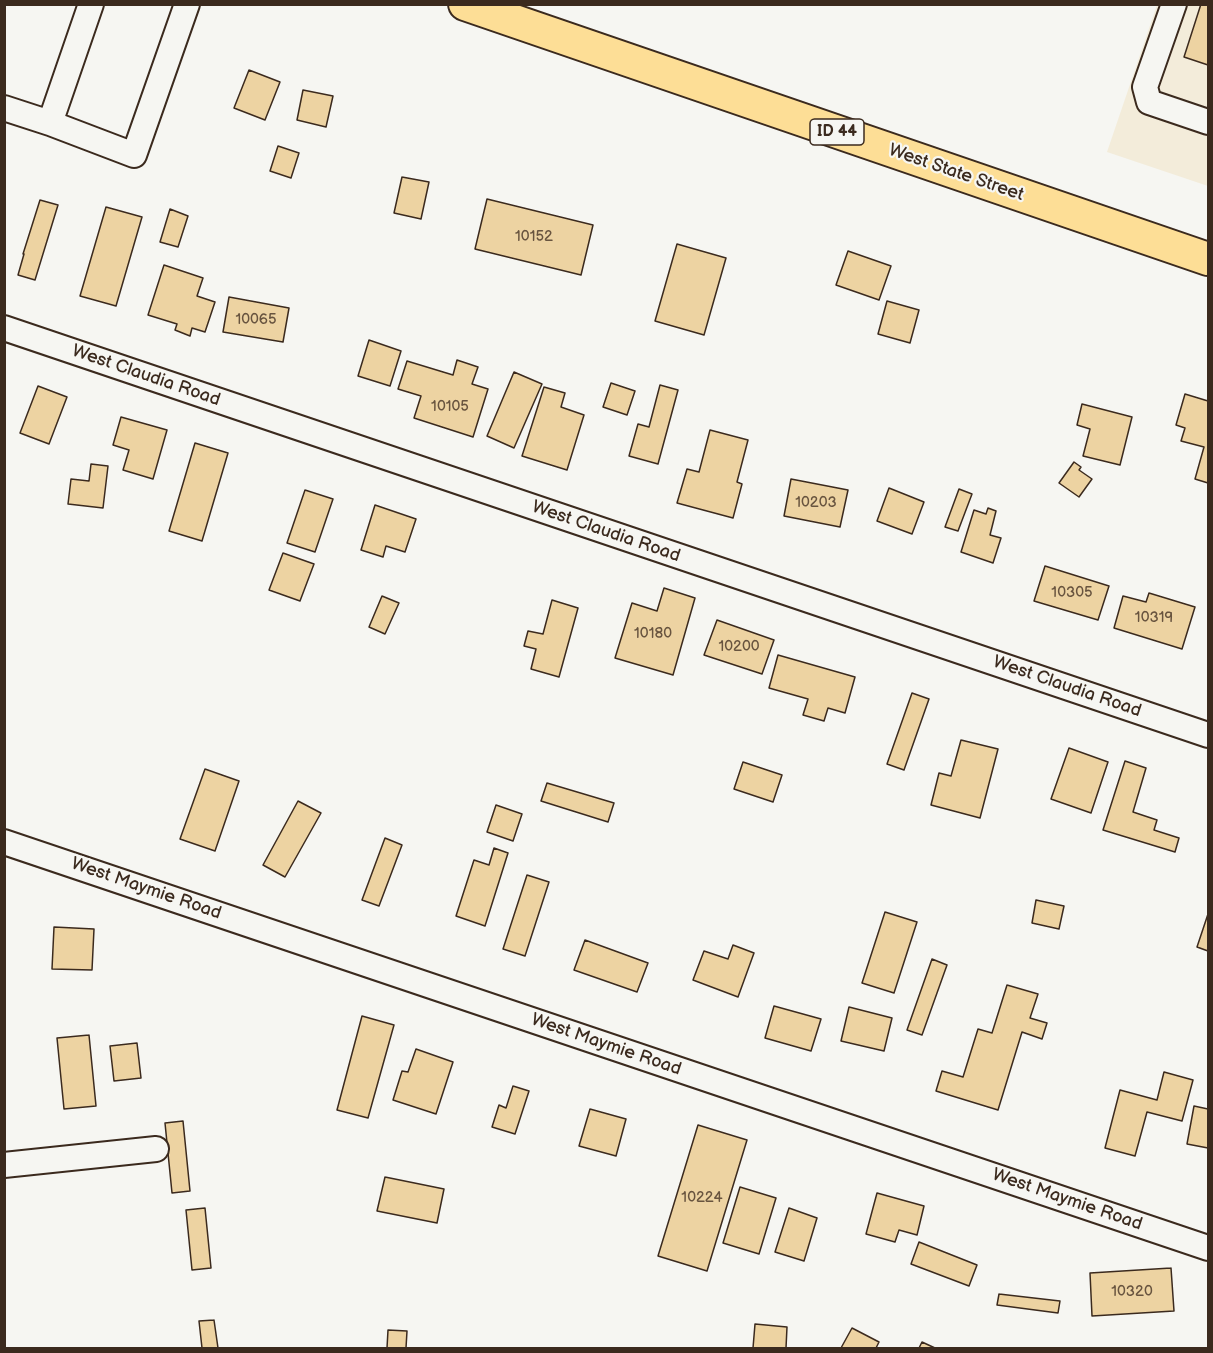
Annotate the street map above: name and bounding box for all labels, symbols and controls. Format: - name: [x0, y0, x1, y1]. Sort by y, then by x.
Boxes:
- road number: ID 44: [810, 119, 864, 145]
- street label: West State Street: [886, 140, 1026, 206]
- house number: 10152: [515, 228, 553, 246]
- house number: 10065: [235, 311, 277, 329]
- street label: West Claudia Road: [69, 340, 223, 412]
- house number: 10105: [431, 398, 469, 416]
- house number: 10203: [795, 494, 837, 512]
- street label: West Claudia Road: [529, 496, 683, 568]
- house number: 10305: [1051, 584, 1093, 602]
- house number: 10319: [1135, 609, 1173, 627]
- house number: 10180: [634, 625, 672, 643]
- house number: 10200: [718, 638, 760, 656]
- street label: West Claudia Road: [990, 651, 1144, 723]
- street label: West Maymie Road: [68, 853, 224, 925]
- street label: West Maymie Road: [528, 1009, 684, 1081]
- street label: West Maymie Road: [989, 1164, 1145, 1236]
- house number: 10224: [681, 1189, 723, 1207]
- house number: 10320: [1111, 1283, 1153, 1301]

